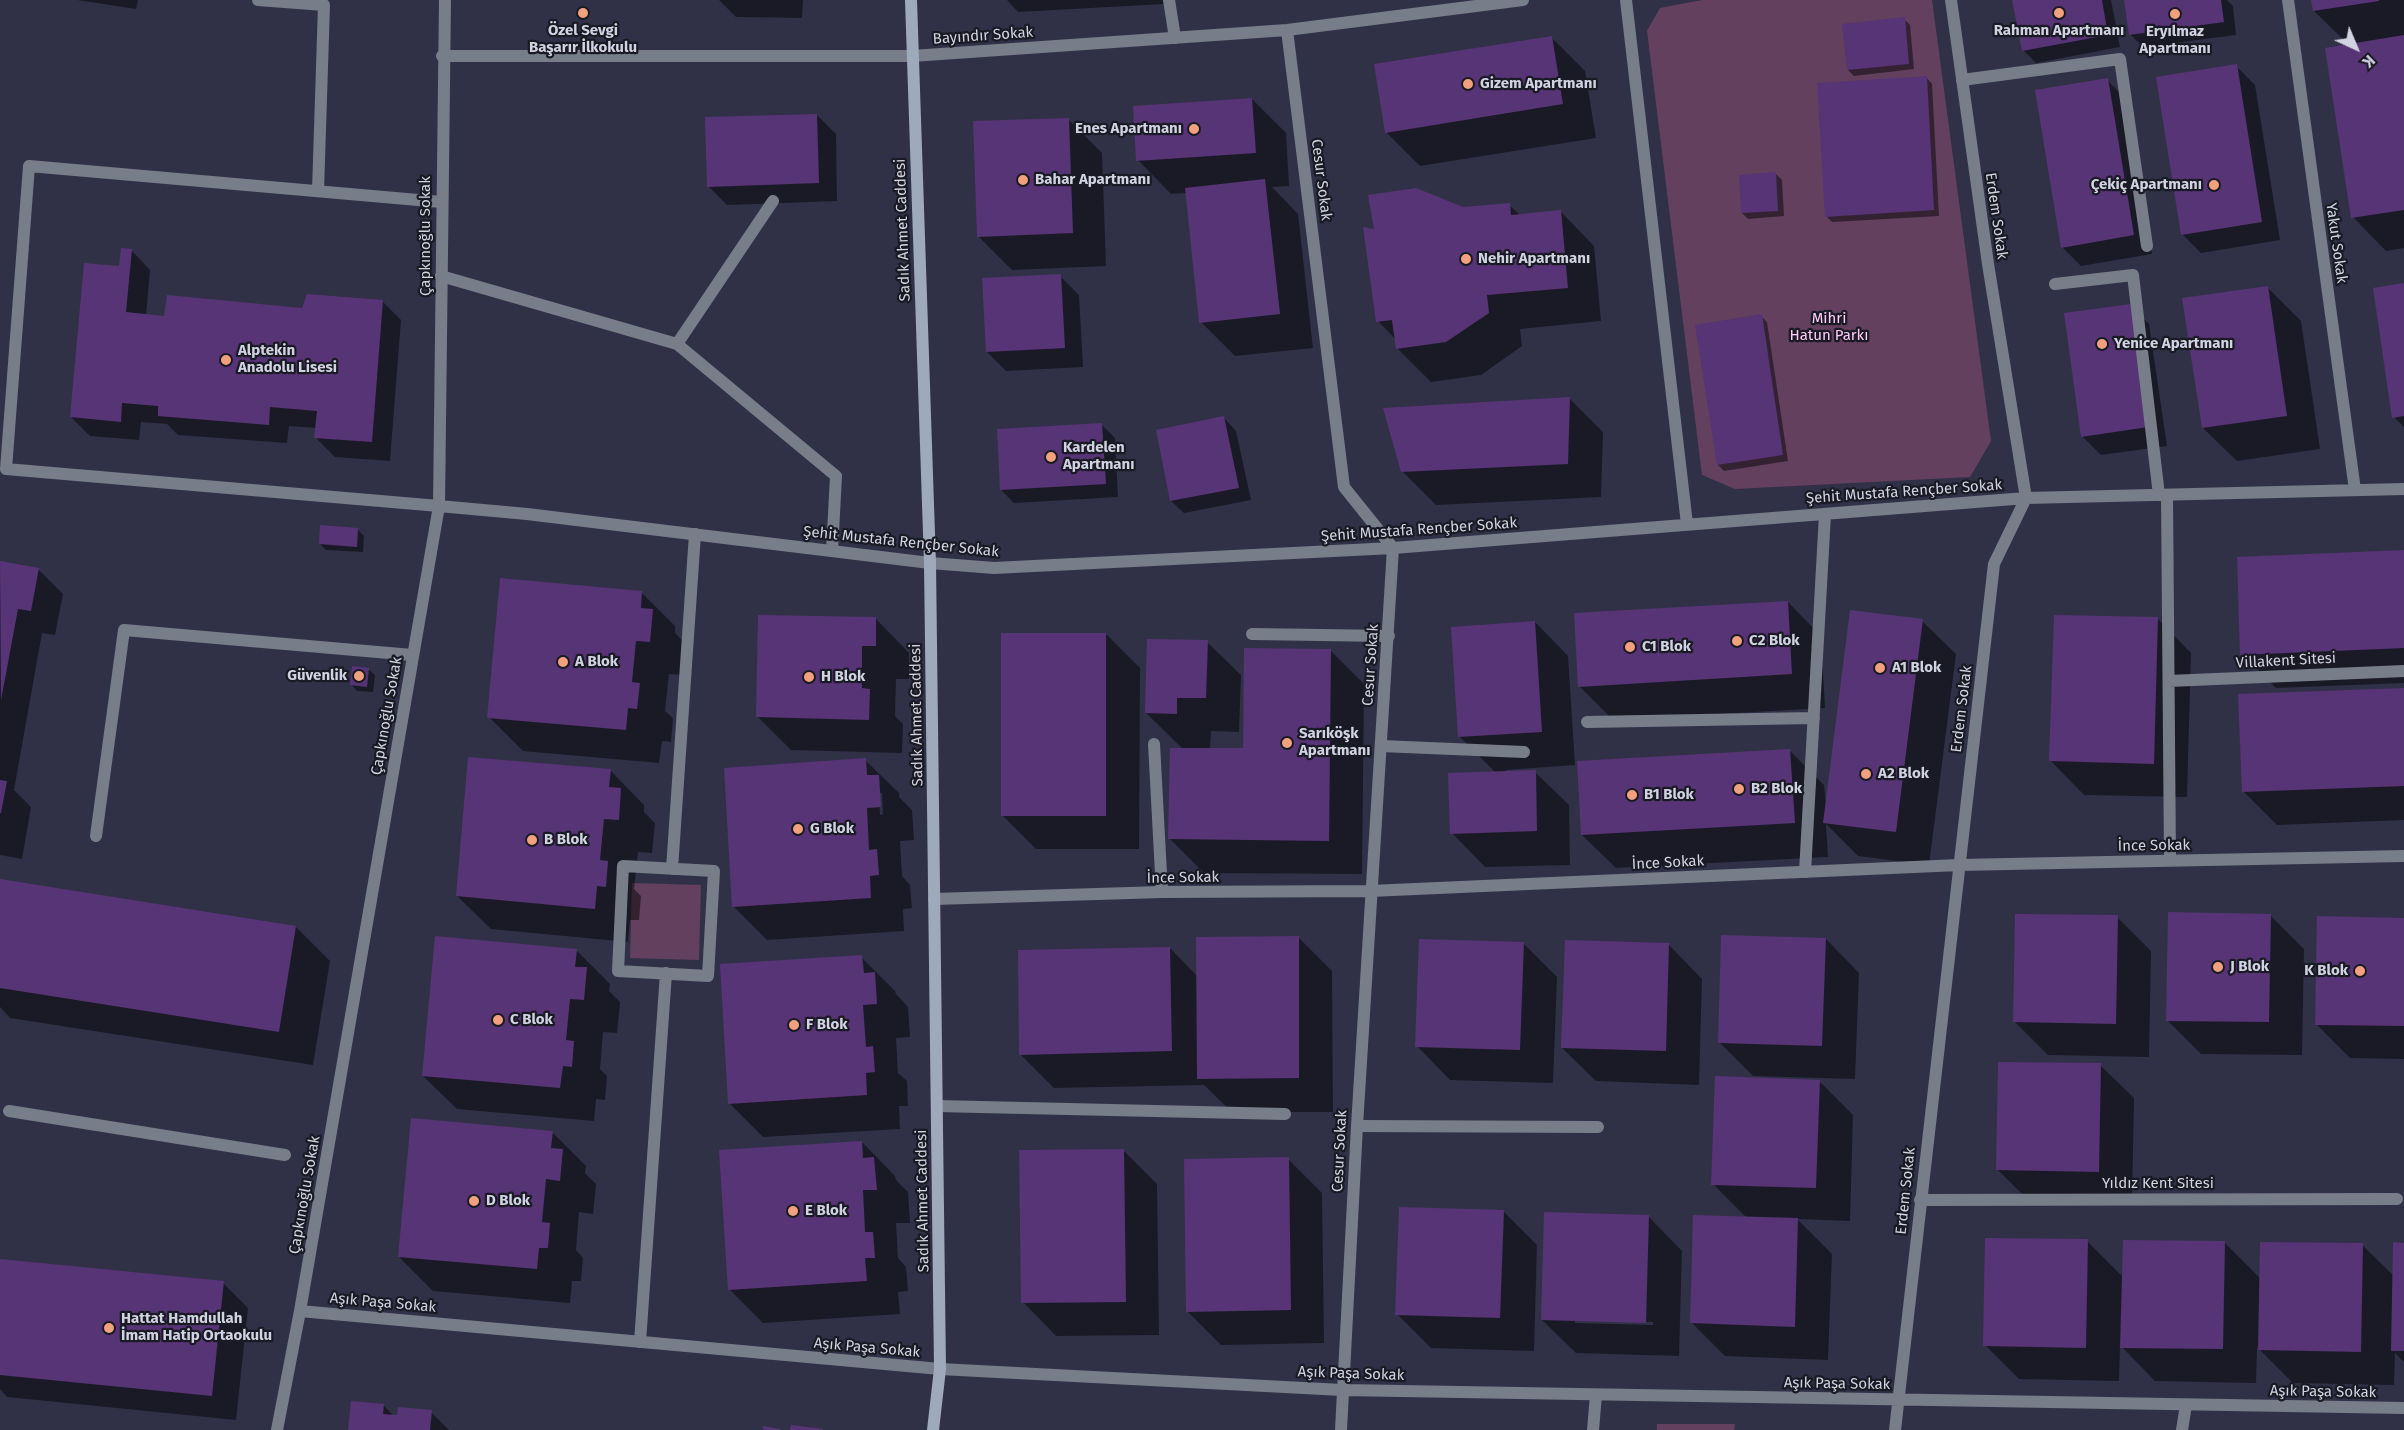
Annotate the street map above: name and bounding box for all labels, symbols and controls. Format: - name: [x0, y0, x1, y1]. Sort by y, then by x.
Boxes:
- marker: Özel Sevgi Başarır İlkokulu: [576, 6, 590, 20]
- marker: Rahman Apartmanı: [2052, 6, 2066, 20]
- marker: Eryılmaz Apartmanı: [2168, 7, 2182, 21]
- north arrow: [2326, 18, 2386, 78]
- place label: Özel Sevgi Başarır İlkokulu: [529, 22, 637, 57]
- place label: Rahman Apartmanı: [1994, 22, 2124, 40]
- place label: Eryılmaz Apartmanı: [2139, 23, 2211, 58]
- street label: Bayındır Sokak: [932, 24, 1034, 48]
- text: K: [2359, 51, 2379, 72]
- place label: Gizem Apartmanı: [1480, 75, 1597, 93]
- marker: Gizem Apartmanı: [1461, 77, 1475, 91]
- place label: Enes Apartmanı: [1075, 120, 1182, 138]
- marker: Enes Apartmanı: [1187, 122, 1201, 136]
- street label: Cesur Sokak: [1307, 138, 1335, 222]
- street label: Sadık Ahmet Caddesi: [892, 158, 914, 302]
- place label: Bahar Apartmanı: [1035, 171, 1150, 189]
- street label: Erdem Sokak: [1981, 171, 2011, 261]
- marker: Bahar Apartmanı: [1016, 173, 1030, 187]
- street label: Çapkınoğlu Sokak: [417, 176, 435, 296]
- place label: Çekiç Apartmanı: [2091, 176, 2202, 194]
- marker: Çekiç Apartmanı: [2207, 178, 2221, 192]
- street label: Yakut Sokak: [2321, 202, 2351, 284]
- place label: Nehir Apartmanı: [1478, 250, 1590, 268]
- marker: Nehir Apartmanı: [1459, 252, 1473, 266]
- park label: Mihri Hatun Parkı: [1789, 310, 1869, 345]
- place label: Yenice Apartmanı: [2114, 335, 2233, 353]
- marker: Yenice Apartmanı: [2095, 337, 2109, 351]
- place label: Alptekin Anadolu Lisesi: [238, 342, 337, 377]
- marker: Alptekin Anadolu Lisesi: [219, 353, 233, 367]
- place label: Kardelen Apartmanı: [1063, 439, 1134, 474]
- marker: Kardelen Apartmanı: [1044, 450, 1058, 464]
- street label: Şehit Mustafa Rençber Sokak: [1805, 476, 2003, 508]
- street label: Şehit Mustafa Rençber Sokak: [1320, 514, 1518, 546]
- street label: Şehit Mustafa Rençber Sokak: [802, 523, 1000, 561]
- street label: Cesur Sokak: [1359, 623, 1383, 707]
- place label: C2 Blok: [1749, 632, 1800, 650]
- marker: C2 Blok: [1730, 634, 1744, 648]
- place label: C1 Blok: [1642, 638, 1691, 656]
- marker: C1 Blok: [1623, 640, 1637, 654]
- street label: Sadık Ahmet Caddesi: [907, 643, 927, 787]
- street label: Villakent Sitesi: [2235, 649, 2337, 673]
- place label: A Blok: [575, 653, 618, 671]
- street label: Çapkınoğlu Sokak: [368, 655, 406, 777]
- marker: A Blok: [556, 655, 570, 669]
- place label: A1 Blok: [1892, 659, 1941, 677]
- marker: A1 Blok: [1873, 661, 1887, 675]
- street label: Erdem Sokak: [1948, 665, 1976, 753]
- place label: Güvenlik: [287, 667, 347, 685]
- place label: H Blok: [821, 668, 865, 686]
- marker: Güvenlik: [352, 669, 366, 683]
- marker: H Blok: [802, 670, 816, 684]
- place label: Sarıköşk Apartmanı: [1299, 725, 1370, 760]
- marker: Sarıköşk Apartmanı: [1280, 736, 1294, 750]
- place label: A2 Blok: [1878, 765, 1929, 783]
- marker: A2 Blok: [1859, 767, 1873, 781]
- place label: B2 Blok: [1751, 780, 1802, 798]
- marker: B2 Blok: [1732, 782, 1746, 796]
- place label: B1 Blok: [1644, 786, 1694, 804]
- marker: B1 Blok: [1625, 788, 1639, 802]
- place label: G Blok: [810, 820, 854, 838]
- marker: G Blok: [791, 822, 805, 836]
- place label: B Blok: [544, 831, 587, 849]
- marker: B Blok: [525, 833, 539, 847]
- street label: İnce Sokak: [2118, 836, 2190, 856]
- street label: İnce Sokak: [1631, 852, 1705, 874]
- street label: İnce Sokak: [1147, 868, 1219, 888]
- place label: J Blok: [2230, 958, 2269, 976]
- marker: J Blok: [2211, 960, 2225, 974]
- place label: K Blok: [2304, 962, 2348, 980]
- marker: K Blok: [2353, 964, 2367, 978]
- place label: C Blok: [510, 1011, 553, 1029]
- marker: C Blok: [491, 1013, 505, 1027]
- place label: F Blok: [806, 1016, 848, 1034]
- marker: F Blok: [787, 1018, 801, 1032]
- street label: Cesur Sokak: [1329, 1110, 1351, 1192]
- street label: Sadık Ahmet Caddesi: [913, 1129, 933, 1273]
- street label: Çapkınoğlu Sokak: [286, 1134, 324, 1256]
- street label: Erdem Sokak: [1892, 1147, 1920, 1235]
- street label: Yıldız Kent Sitesi: [2102, 1175, 2214, 1193]
- place label: D Blok: [486, 1192, 530, 1210]
- marker: D Blok: [467, 1194, 481, 1208]
- place label: E Blok: [805, 1202, 847, 1220]
- marker: E Blok: [786, 1204, 800, 1218]
- street label: Aşık Paşa Sokak: [329, 1289, 437, 1317]
- place label: Hattat Hamdullah İmam Hatip Ortaokulu: [121, 1310, 272, 1345]
- marker: Hattat Hamdullah İmam Hatip Ortaokulu: [102, 1321, 116, 1335]
- street label: Aşık Paşa Sokak: [813, 1334, 921, 1362]
- street label: Aşık Paşa Sokak: [1297, 1363, 1405, 1385]
- street label: Aşık Paşa Sokak: [1784, 1374, 1890, 1394]
- street label: Aşık Paşa Sokak: [2270, 1382, 2376, 1402]

